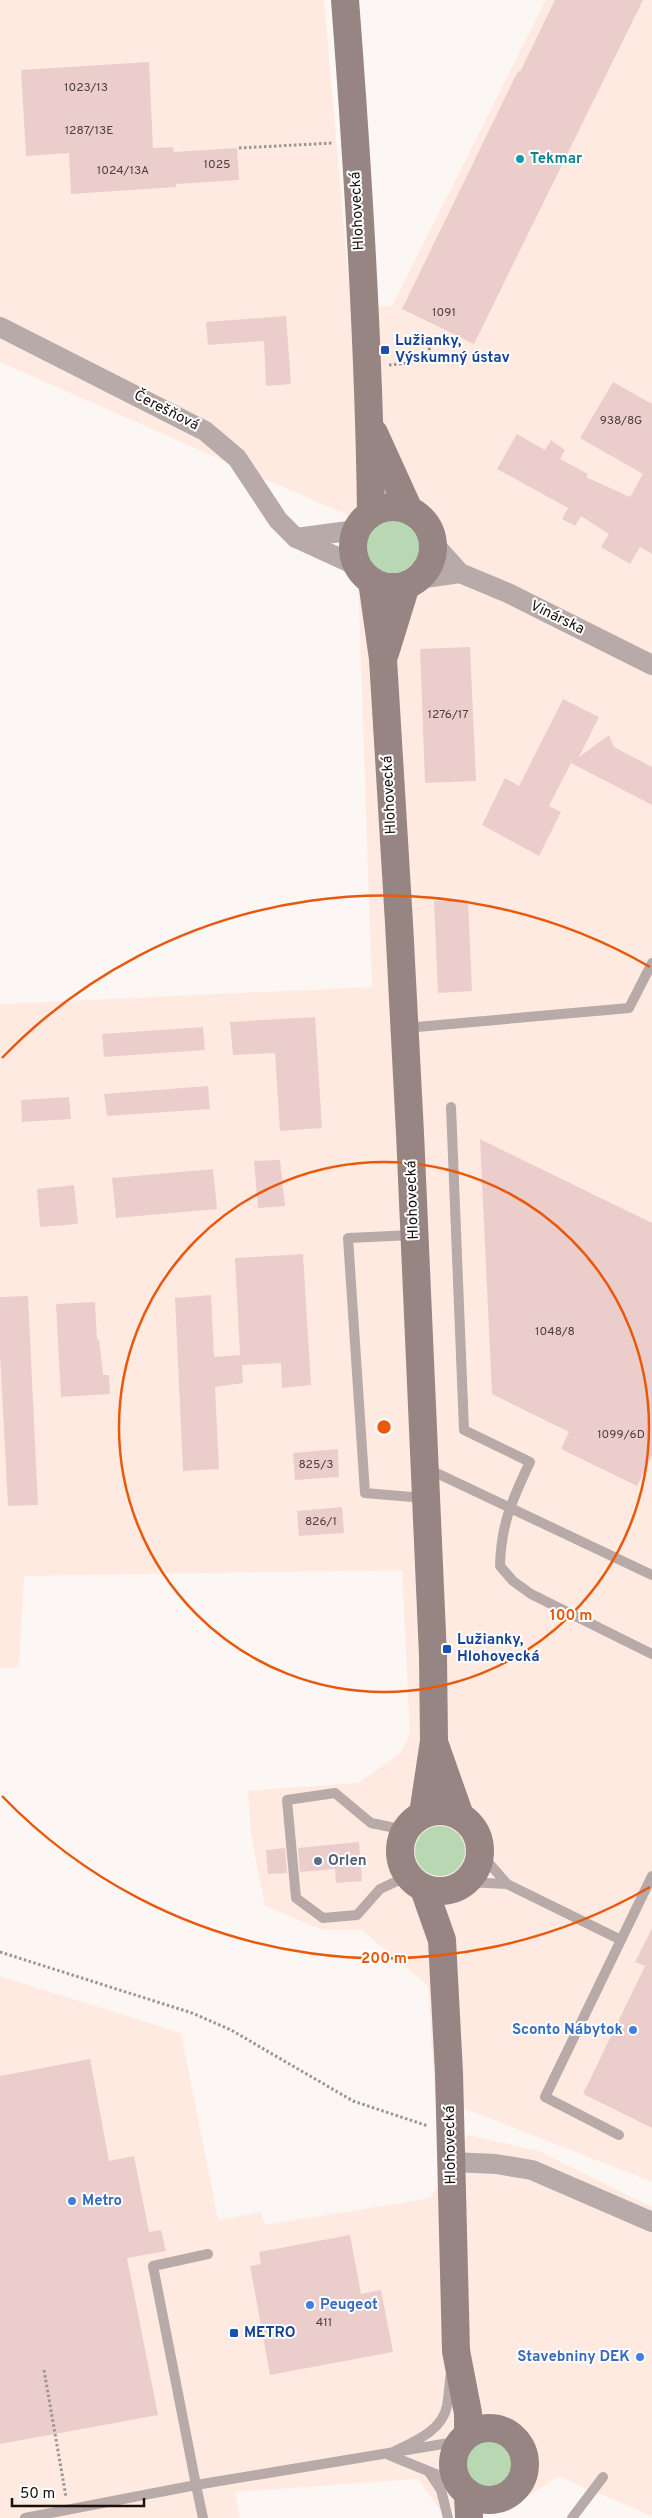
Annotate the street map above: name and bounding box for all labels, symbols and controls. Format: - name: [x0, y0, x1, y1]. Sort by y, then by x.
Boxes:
- house number: 1023/13: [64, 80, 108, 96]
- house number: 1287/13E: [65, 123, 113, 139]
- place label: Tekmar: [530, 150, 583, 169]
- marker: Tekmar: [514, 153, 526, 165]
- house number: 1025: [204, 157, 230, 173]
- house number: 1024/13A: [97, 163, 149, 179]
- street label: Hlohovecká: [346, 171, 370, 251]
- house number: 1091: [432, 305, 456, 321]
- place label: Lužianky, Výskumný ústav: [395, 332, 510, 368]
- marker: Lužianky, Výskumný ústav: [379, 344, 391, 356]
- street label: Čerešňová: [130, 385, 203, 436]
- house number: 938/8G: [600, 413, 642, 429]
- street label: Vinárska: [527, 597, 587, 639]
- house number: 1276/17: [427, 707, 469, 723]
- street label: Hlohovecká: [378, 755, 402, 835]
- street label: Hlohovecká: [402, 1160, 424, 1240]
- house number: 1048/8: [535, 1324, 575, 1340]
- centre of rings: [375, 1418, 393, 1436]
- house number: 1099/6D: [597, 1427, 645, 1443]
- house number: 825/3: [299, 1457, 334, 1473]
- house number: 826/1: [305, 1514, 337, 1530]
- text: 100 m: [550, 1607, 592, 1626]
- place label: Lužianky, Hlohovecká: [457, 1631, 540, 1667]
- marker: Lužianky, Hlohovecká: [441, 1643, 453, 1655]
- place label: Orlen: [328, 1852, 367, 1871]
- marker: Orlen: [312, 1855, 324, 1867]
- text: 200 m: [361, 1950, 407, 1969]
- place label: Sconto Nábytok: [512, 2021, 623, 2040]
- marker: Sconto Nábytok: [627, 2024, 639, 2036]
- street label: Hlohovecká: [441, 2105, 461, 2185]
- place label: Metro: [82, 2192, 122, 2211]
- marker: Metro: [66, 2195, 78, 2207]
- place label: Peugeot: [320, 2296, 378, 2315]
- marker: Peugeot: [304, 2299, 316, 2311]
- house number: 411: [316, 2315, 332, 2331]
- place label: METRO: [244, 2324, 296, 2343]
- marker: METRO: [228, 2327, 240, 2339]
- place label: Stavebniny DEK: [517, 2348, 630, 2367]
- marker: Stavebniny DEK: [634, 2351, 646, 2363]
- scale bar: [12, 2476, 145, 2508]
- text: 50 m: [20, 2485, 55, 2504]

